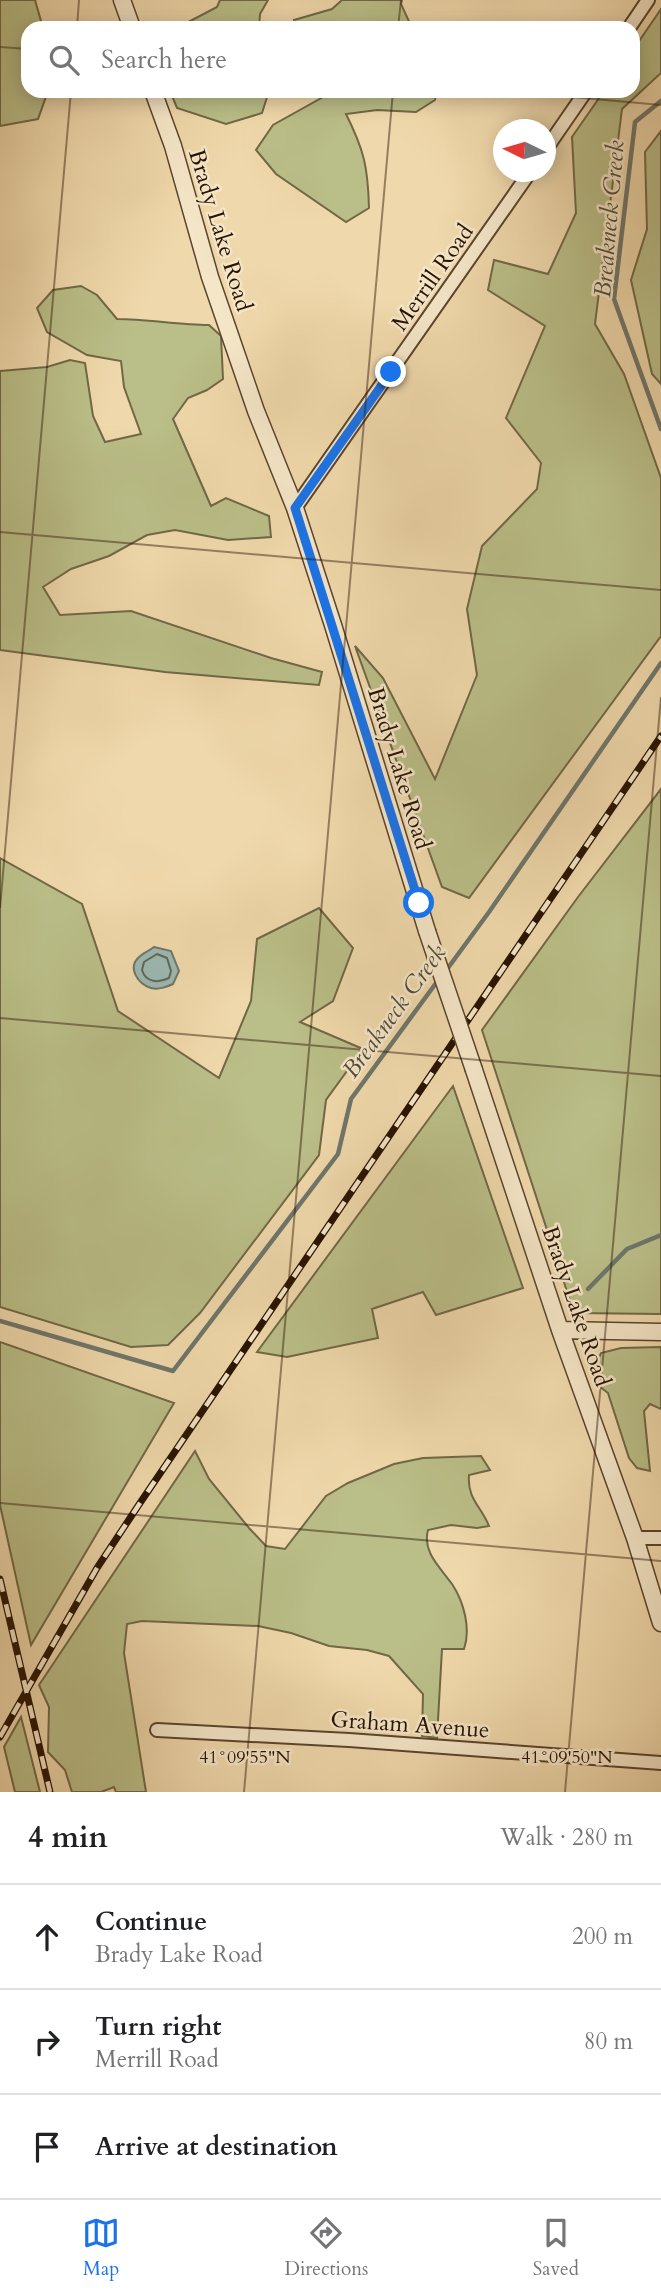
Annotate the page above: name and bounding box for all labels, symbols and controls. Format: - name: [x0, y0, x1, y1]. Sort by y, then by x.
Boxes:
- search box: [21, 21, 640, 98]
- icon: search: [45, 41, 83, 79]
- text: Search here: [101, 42, 227, 77]
- north arrow: [493, 119, 556, 182]
- water label: Breakneck Creek: [586, 139, 633, 299]
- street label: Brady Lake Road: [181, 145, 260, 316]
- street label: Merrill Road: [384, 217, 481, 337]
- route end: [375, 356, 406, 387]
- street label: Brady Lake Road: [360, 683, 439, 854]
- route start: [403, 887, 434, 918]
- water label: Breakneck Creek: [335, 938, 454, 1085]
- street label: Brady Lake Road: [535, 1222, 619, 1391]
- street label: Graham Avenue: [329, 1703, 491, 1746]
- text: 41°09'55"N: [199, 1745, 291, 1770]
- text: 41°09'50"N: [521, 1745, 613, 1770]
- text: 4 min: [28, 1817, 108, 1858]
- text: Walk · 280 m: [500, 1822, 633, 1853]
- text: Continue: [95, 1904, 207, 1939]
- icon: ahead: [28, 1918, 66, 1956]
- text: 200 m: [572, 1921, 633, 1952]
- text: Brady Lake Road: [95, 1939, 263, 1970]
- text: Turn right: [95, 2009, 222, 2044]
- icon: right: [28, 2023, 66, 2061]
- text: 80 m: [584, 2026, 633, 2057]
- text: Merrill Road: [95, 2044, 219, 2075]
- icon: arrive: [28, 2128, 66, 2166]
- text: Arrive at destination: [95, 2129, 338, 2164]
- tab: Map: [82, 2214, 120, 2282]
- tab: Directions: [285, 2214, 368, 2282]
- tab: Saved: [533, 2214, 579, 2282]

